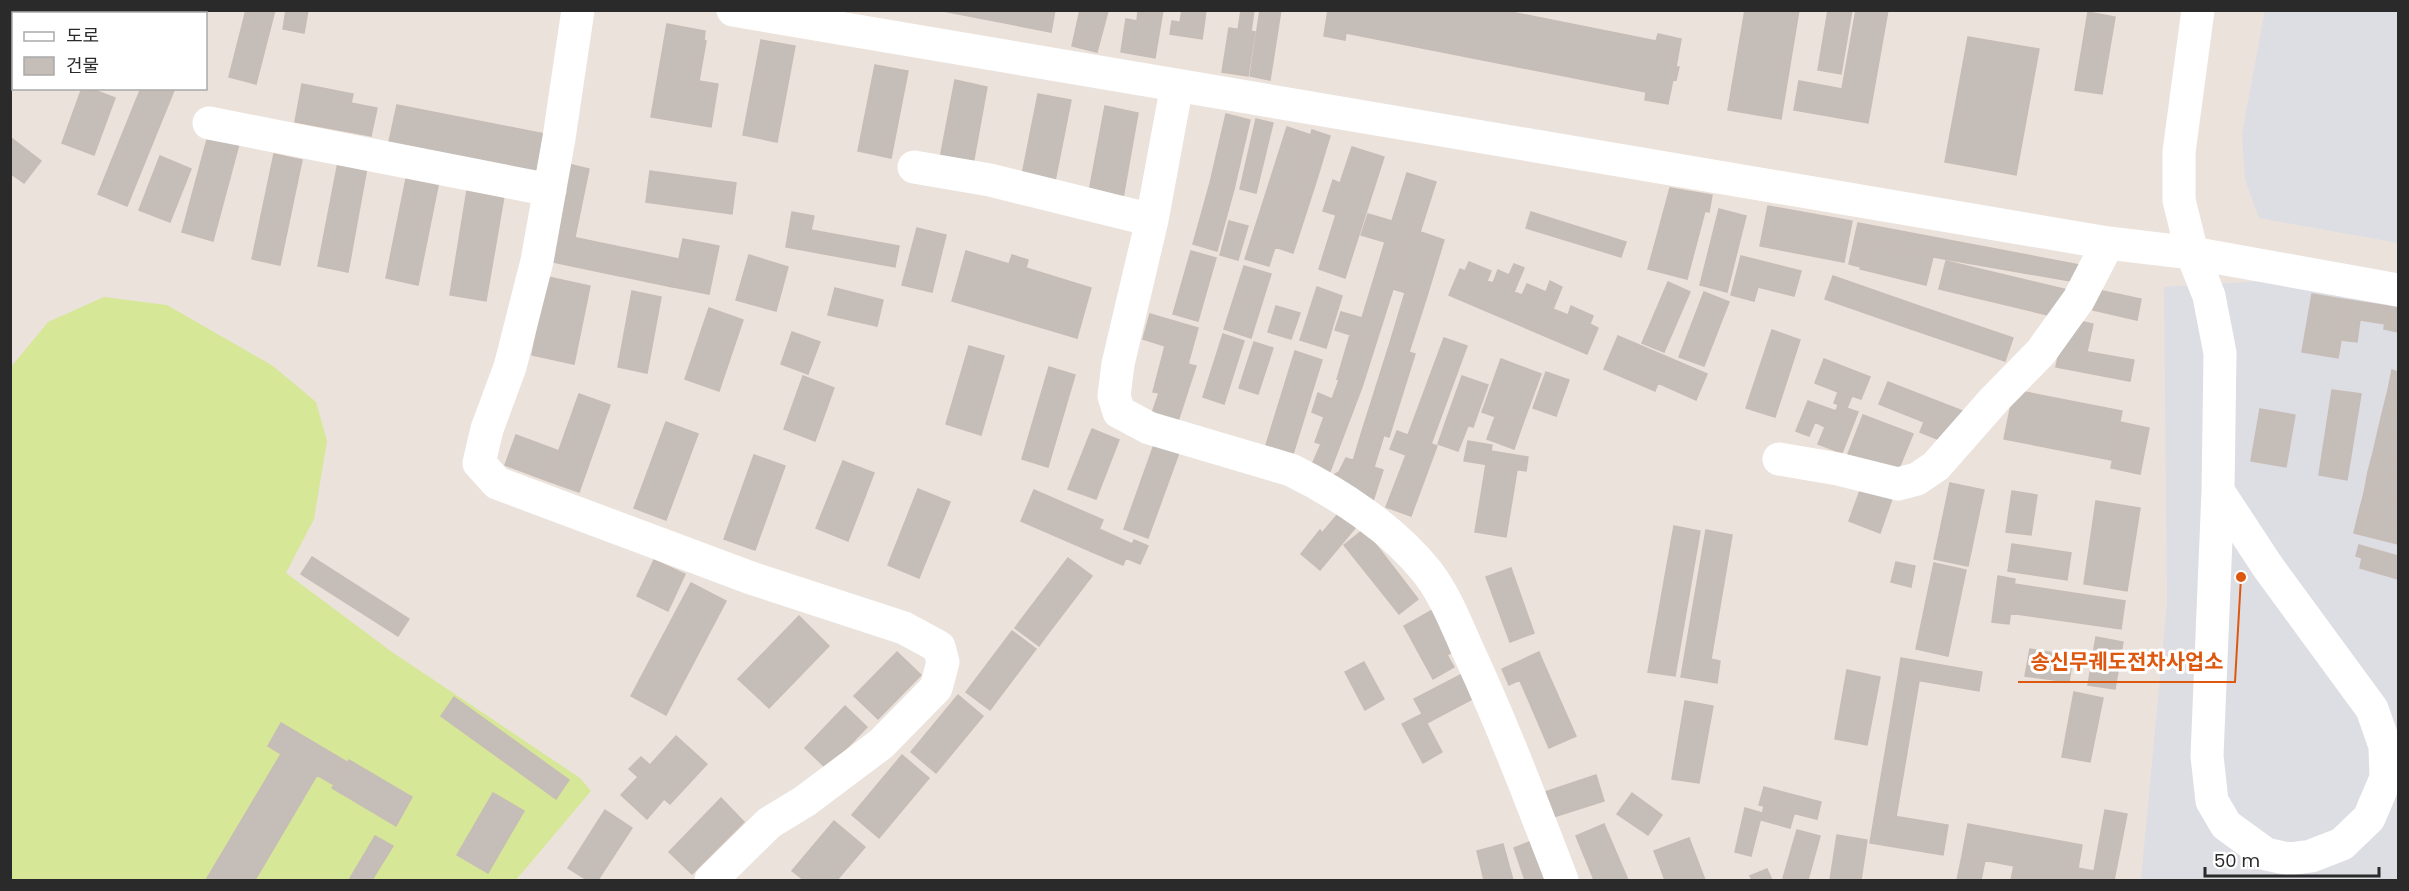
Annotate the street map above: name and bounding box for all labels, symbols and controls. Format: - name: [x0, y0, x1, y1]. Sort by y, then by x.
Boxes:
- legend: [12, 12, 207, 90]
- text: 도로: [66, 23, 99, 48]
- text: 건물: [66, 53, 99, 78]
- callout: 송신무궤도전차사업소: [2018, 643, 2235, 682]
- text: 송신무궤도전차사업소: [2030, 647, 2224, 676]
- scale bar: [2205, 840, 2379, 878]
- text: 50 m: [2214, 848, 2260, 873]

